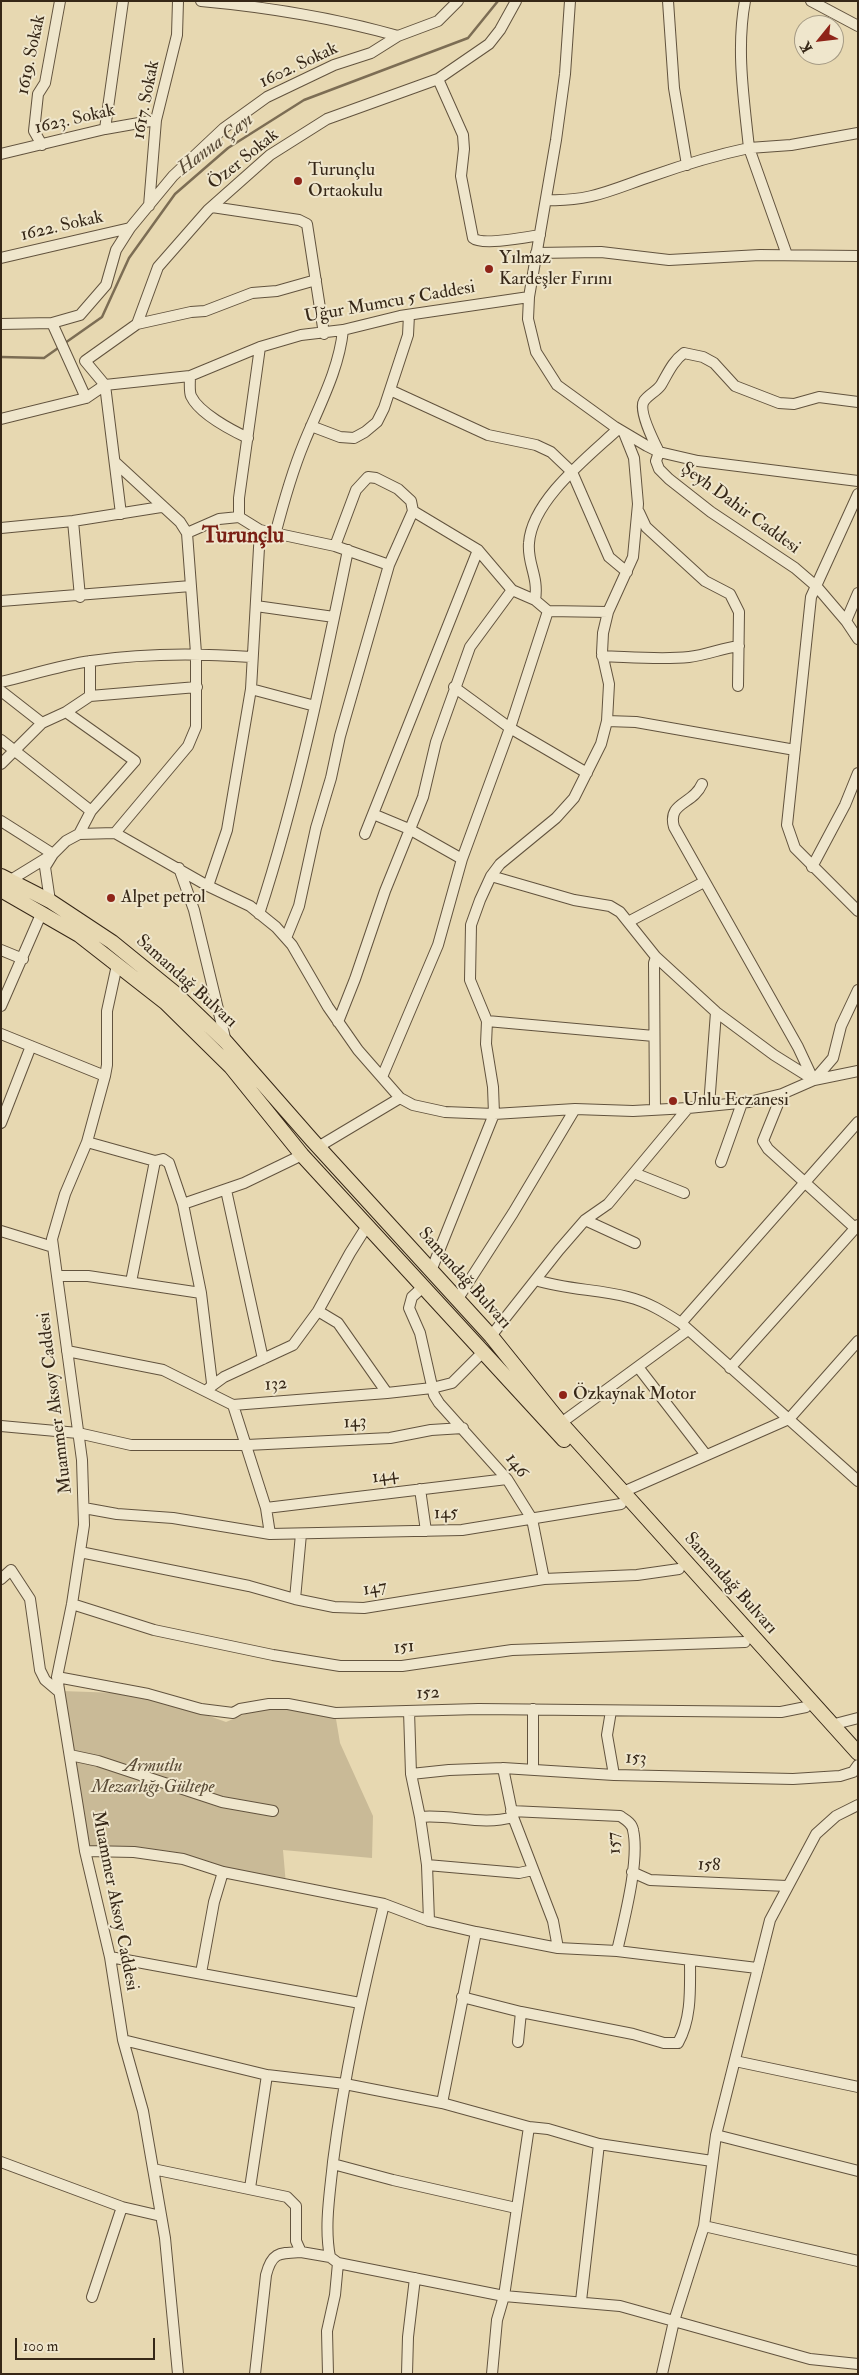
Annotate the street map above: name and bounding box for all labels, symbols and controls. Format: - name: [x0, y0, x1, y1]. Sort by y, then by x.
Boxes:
- street label: 1619. Sokak: [13, 13, 51, 97]
- north arrow: [794, 15, 844, 65]
- street label: 1602. Sokak: [256, 38, 342, 94]
- text: K: [797, 39, 816, 55]
- street label: 1617. Sokak: [129, 59, 165, 141]
- street label: 1623. Sokak: [33, 100, 117, 140]
- water label: Hanna Çayı: [174, 109, 258, 181]
- street label: Özer Sokak: [204, 125, 284, 195]
- place label: Turunçlu Ortaokulu: [308, 160, 383, 202]
- marker: Turunçlu Ortaokulu: [292, 175, 304, 187]
- street label: 1622. Sokak: [19, 207, 105, 247]
- place label: Yılmaz Kardeşler Fırını: [499, 248, 612, 290]
- marker: Yılmaz Kardeşler Fırını: [483, 263, 495, 275]
- street label: Uğur Mumcu 5 Caddesi: [303, 277, 477, 329]
- street label: Şeyh Dahir Caddesi: [676, 459, 804, 559]
- district label: Turunçlu: [202, 524, 284, 550]
- place label: Alpet petrol: [121, 887, 206, 909]
- marker: Alpet petrol: [105, 892, 117, 904]
- street label: Samandağ Bulvarı: [131, 931, 241, 1033]
- place label: Unlu Eczanesi: [683, 1090, 789, 1112]
- marker: Unlu Eczanesi: [667, 1095, 679, 1107]
- street label: Samandağ Bulvarı: [413, 1224, 515, 1334]
- street label: Muammer Aksoy Caddesi: [34, 1311, 78, 1495]
- street label: 132: [264, 1373, 288, 1397]
- place label: Özkaynak Motor: [573, 1384, 696, 1406]
- marker: Özkaynak Motor: [557, 1389, 569, 1401]
- street label: 143: [343, 1412, 367, 1434]
- street label: 146: [500, 1449, 532, 1483]
- street label: 144: [371, 1465, 399, 1489]
- street label: 145: [434, 1503, 458, 1525]
- street label: Samandağ Bulvarı: [679, 1529, 781, 1639]
- street label: 147: [361, 1576, 389, 1602]
- street label: 151: [393, 1636, 415, 1660]
- street label: 152: [416, 1683, 440, 1705]
- street label: 153: [625, 1748, 647, 1770]
- park label: Armutlu Mezarlığı Gültepe: [91, 1756, 215, 1798]
- street label: Muammer Aksoy Caddesi: [86, 1809, 142, 1993]
- street label: 157: [603, 1831, 627, 1855]
- street label: 158: [697, 1855, 721, 1877]
- scale bar: [18, 2328, 158, 2360]
- text: 100 m: [23, 2337, 58, 2356]

